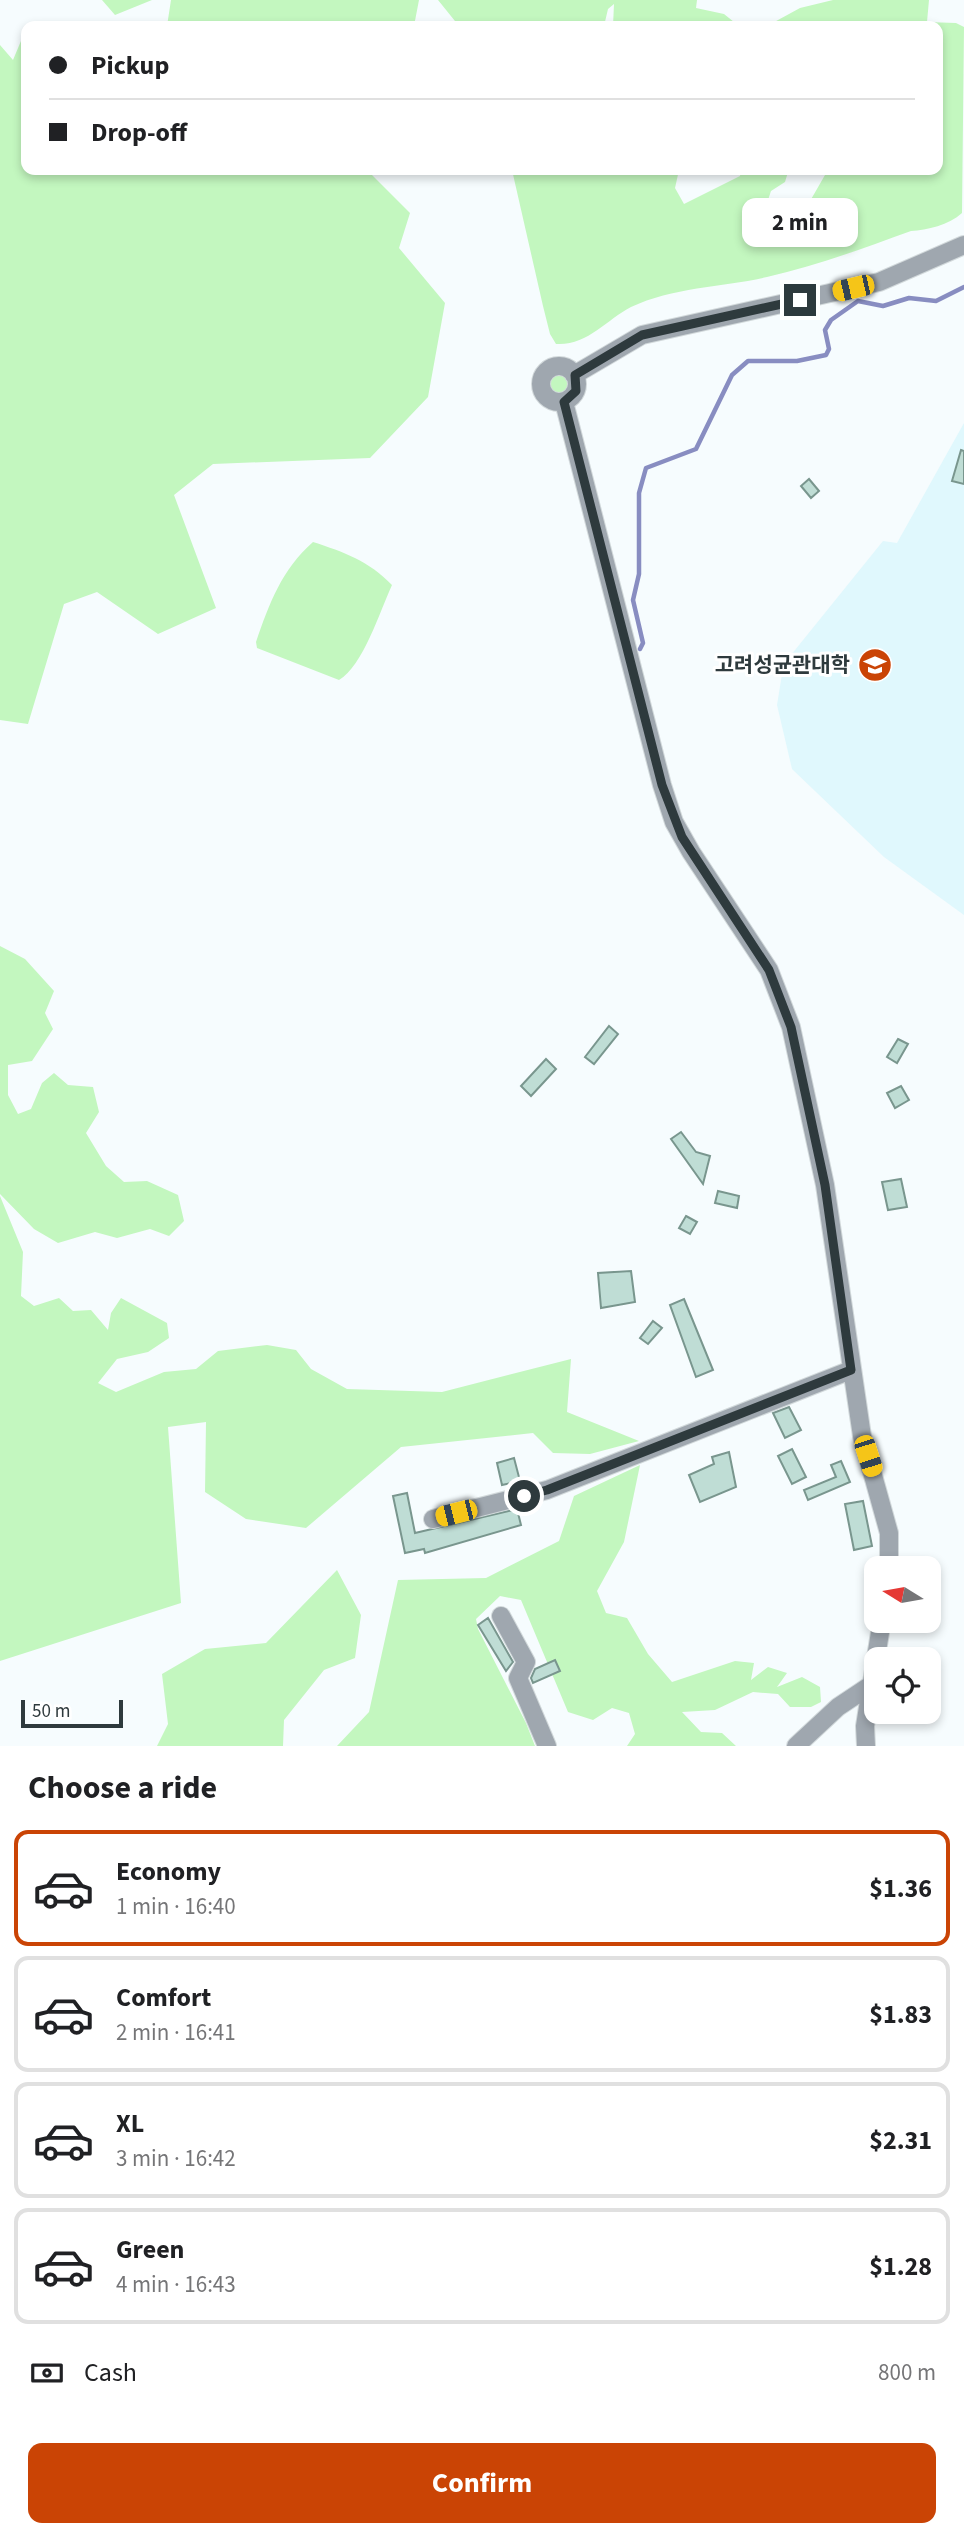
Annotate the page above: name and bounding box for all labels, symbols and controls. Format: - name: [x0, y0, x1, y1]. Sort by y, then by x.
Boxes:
- text: Pickup: [91, 47, 169, 84]
- text: Drop-off: [91, 114, 187, 151]
- callout: 2 min: [742, 198, 858, 247]
- text: 2 min: [772, 206, 828, 239]
- car: [831, 273, 876, 303]
- route end: [784, 284, 816, 316]
- school or university icon: 고려성균관대학: [856, 646, 894, 684]
- place label: 고려성균관대학: [715, 650, 850, 680]
- car: [852, 1433, 885, 1479]
- route start: [508, 1480, 540, 1512]
- car: [434, 1498, 479, 1528]
- north arrow: [864, 1556, 942, 1633]
- map controls: [864, 1556, 941, 1724]
- button: locate: [864, 1647, 941, 1724]
- scale bar: [21, 1697, 122, 1729]
- text: 50 m: [32, 1698, 70, 1725]
- text: Choose a ride: [28, 1765, 217, 1811]
- text: Economy: [116, 1853, 221, 1890]
- icon: car: [32, 1857, 95, 1920]
- text: $1.36: [869, 1870, 932, 1907]
- text: 1 min · 16:40: [116, 1890, 236, 1923]
- text: Comfort: [116, 1979, 211, 2016]
- icon: car: [32, 1983, 95, 2046]
- text: $1.83: [869, 1996, 932, 2033]
- text: 2 min · 16:41: [116, 2016, 236, 2049]
- text: XL: [116, 2105, 144, 2142]
- icon: car: [32, 2109, 95, 2172]
- text: $2.31: [869, 2122, 932, 2159]
- text: 3 min · 16:42: [116, 2142, 236, 2175]
- text: Green: [116, 2231, 184, 2268]
- icon: car: [32, 2235, 95, 2298]
- text: $1.28: [869, 2248, 932, 2285]
- text: 4 min · 16:43: [116, 2268, 236, 2301]
- icon: cash: [28, 2354, 66, 2392]
- text: Cash: [84, 2354, 137, 2391]
- text: 800 m: [878, 2356, 936, 2389]
- button: Confirm: [28, 2443, 936, 2523]

